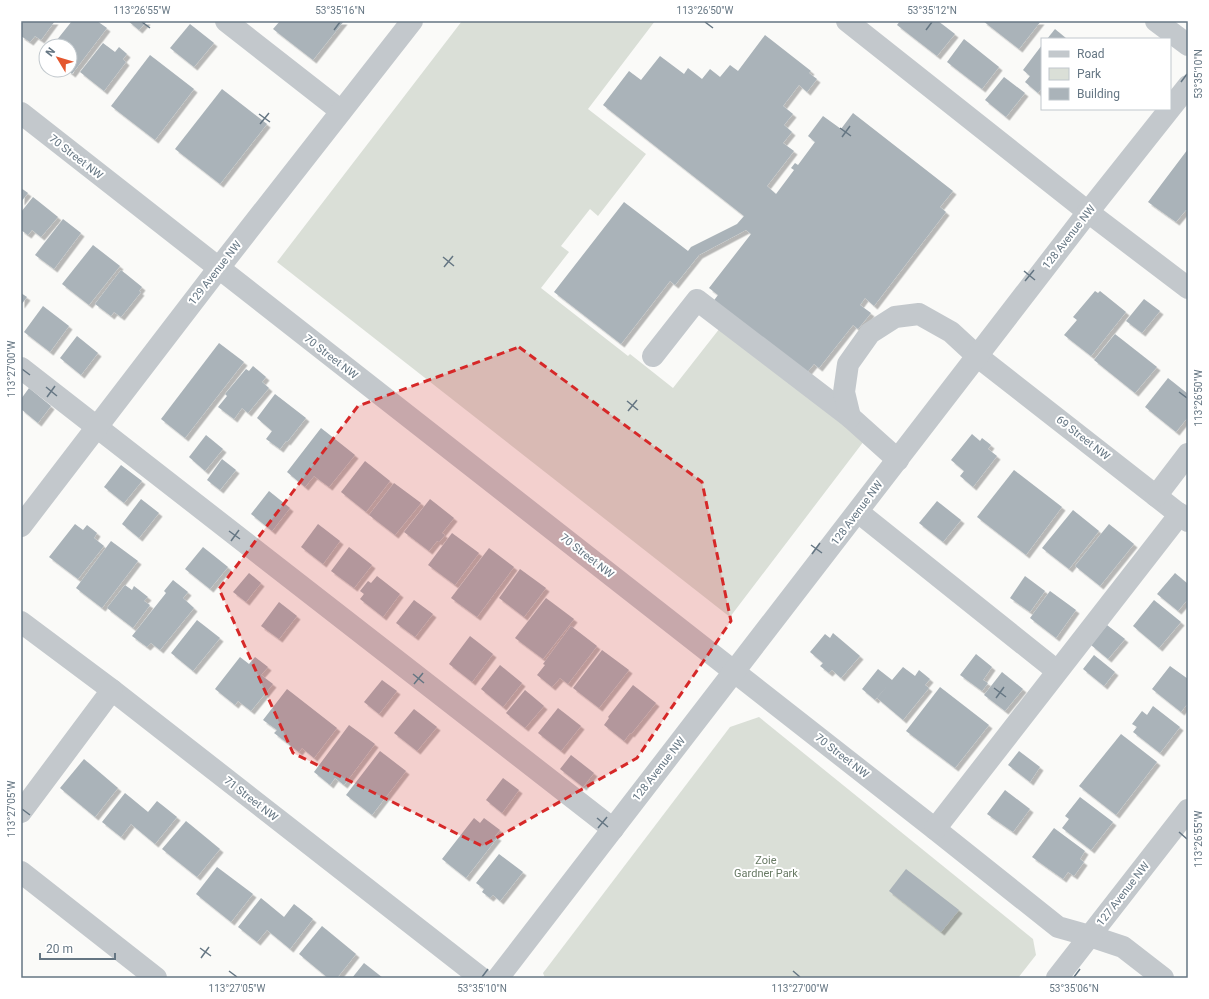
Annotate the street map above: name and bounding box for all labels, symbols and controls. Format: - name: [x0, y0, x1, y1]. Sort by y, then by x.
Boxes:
- text: 113°26'55"W: [114, 5, 171, 16]
- text: 53°35'16"N: [315, 5, 365, 16]
- text: 113°26'50"W: [677, 5, 734, 16]
- text: 53°35'12"N: [907, 5, 957, 16]
- north arrow: [38, 38, 78, 78]
- legend: [1041, 38, 1171, 110]
- text: N: [43, 45, 58, 59]
- text: Road: [1077, 47, 1105, 61]
- text: 53°35'10"N: [1193, 49, 1204, 99]
- text: Park: [1077, 67, 1102, 81]
- text: Building: [1077, 87, 1120, 101]
- street label: 70 Street NW: [47, 132, 106, 182]
- street label: 128 Avenue NW: [1040, 202, 1098, 272]
- street label: 129 Avenue NW: [186, 238, 244, 308]
- street label: 70 Street NW: [302, 332, 361, 382]
- text: 113°27'00"W: [6, 340, 17, 397]
- text: 113°26'50"W: [1193, 369, 1204, 426]
- street label: 69 Street NW: [1054, 413, 1113, 463]
- street label: 128 Avenue NW: [828, 478, 886, 548]
- street label: 70 Street NW: [558, 531, 617, 581]
- street label: 70 Street NW: [813, 731, 872, 781]
- street label: 128 Avenue NW: [630, 734, 688, 804]
- street label: 71 Street NW: [222, 774, 281, 824]
- text: 113°27'05"W: [6, 780, 17, 837]
- text: 113°26'55"W: [1193, 810, 1204, 867]
- park label: Zoie Gardner Park: [734, 854, 798, 880]
- street label: 127 Avenue NW: [1094, 859, 1152, 929]
- scale bar: [40, 935, 115, 961]
- text: 20 m: [46, 942, 73, 956]
- text: 113°27'05"W: [209, 983, 266, 994]
- text: 53°35'10"N: [457, 983, 507, 994]
- text: 113°27'00"W: [772, 983, 829, 994]
- text: 53°35'06"N: [1049, 983, 1099, 994]

